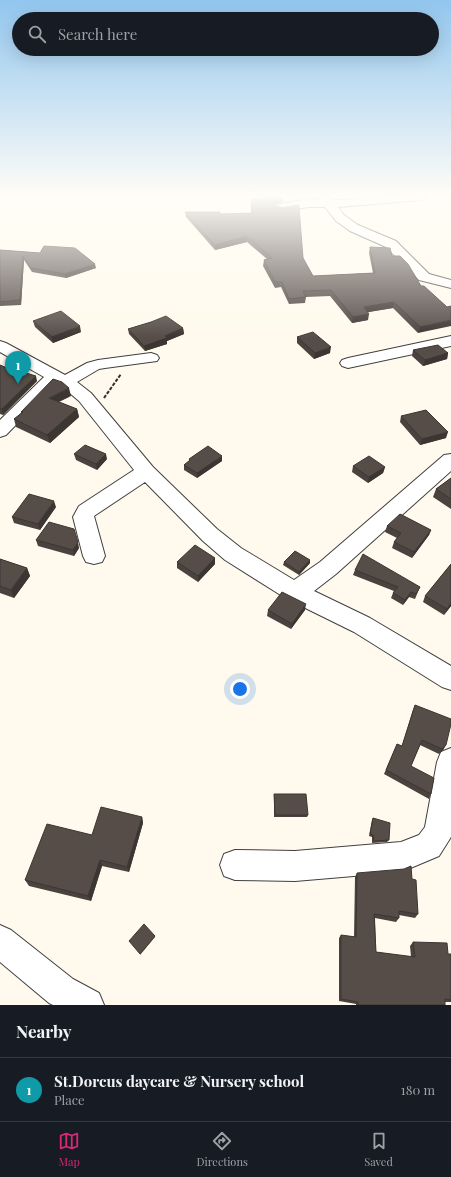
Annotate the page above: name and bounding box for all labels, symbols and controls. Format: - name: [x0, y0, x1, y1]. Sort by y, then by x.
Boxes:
- search box: [12, 12, 439, 56]
- icon: search: [26, 23, 48, 45]
- text: Search here: [58, 24, 137, 44]
- pin: 1: [5, 351, 31, 384]
- your location: [230, 679, 250, 699]
- text: Nearby: [16, 1020, 71, 1042]
- text: St.Dorcus daycare & Nursery school: [54, 1071, 304, 1091]
- text: 1: [27, 1081, 31, 1098]
- text: 180 m: [401, 1081, 435, 1098]
- text: Place: [54, 1091, 85, 1108]
- tab: Map: [58, 1130, 80, 1169]
- tab: Directions: [196, 1130, 248, 1169]
- tab: Saved: [364, 1130, 393, 1169]

